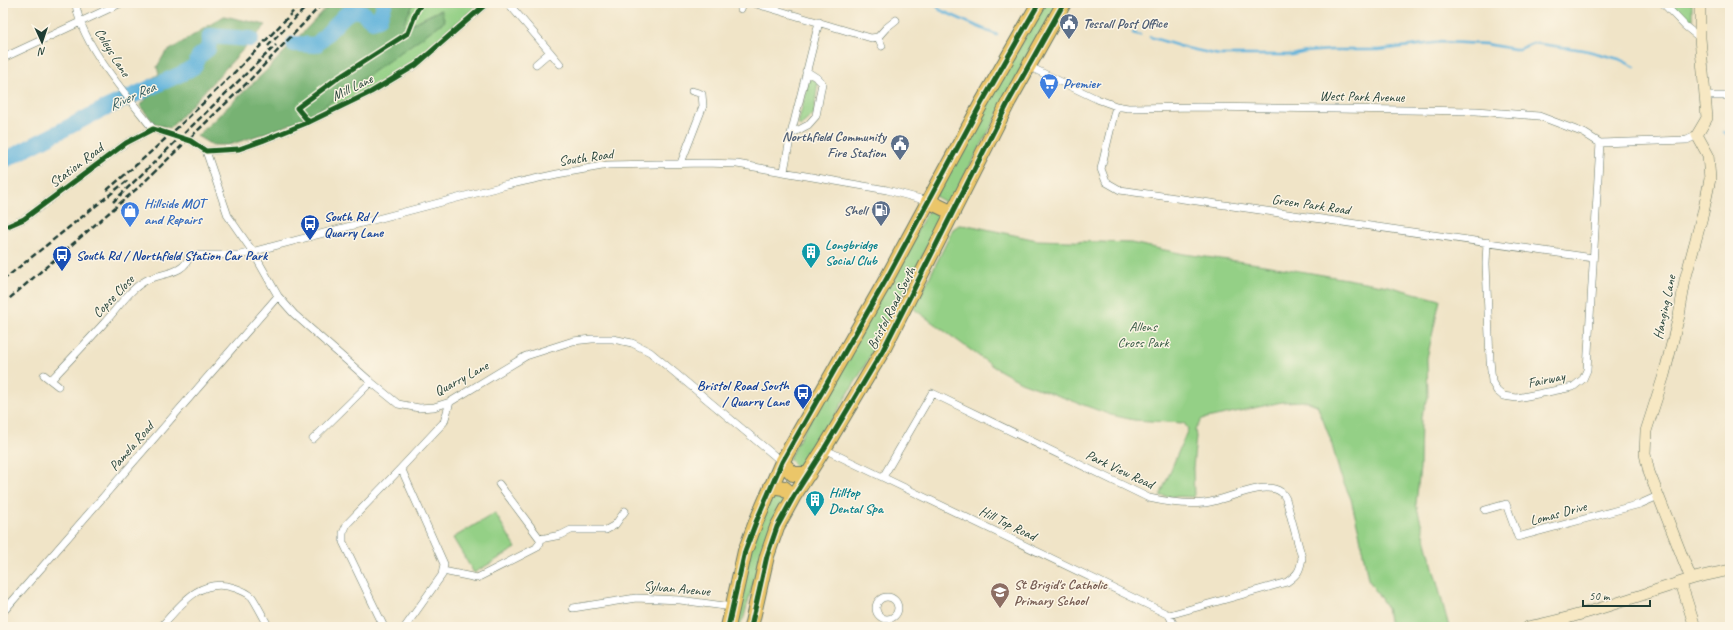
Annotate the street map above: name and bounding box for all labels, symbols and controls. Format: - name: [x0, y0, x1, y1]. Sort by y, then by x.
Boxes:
- public building icon: Tessall Post Office: [1058, 12, 1080, 40]
- place label: Tessall Post Office: [1083, 15, 1168, 32]
- north arrow: [22, 22, 62, 62]
- street label: Coleys Lane: [91, 25, 135, 81]
- text: N: [37, 45, 46, 59]
- street label: Mill Lane: [329, 70, 377, 105]
- supermarket icon: Premier: [1038, 72, 1060, 100]
- place label: Premier: [1063, 75, 1102, 92]
- water label: River Rea: [106, 77, 160, 115]
- street label: West Park Avenue: [1319, 87, 1406, 106]
- place label: Northfield Community Fire Station: [782, 128, 887, 161]
- public building icon: Northfield Community Fire Station: [889, 133, 911, 161]
- street label: Station Road: [46, 138, 109, 191]
- street label: South Road: [558, 145, 617, 170]
- street label: Green Park Road: [1271, 191, 1354, 219]
- place label: Hillside MOT and Repairs: [144, 195, 208, 228]
- fuel station icon: Shell: [870, 199, 892, 227]
- shop icon: Hillside MOT and Repairs: [119, 200, 141, 228]
- place label: Shell: [844, 202, 869, 219]
- place label: South Rd / Quarry Lane: [324, 208, 384, 241]
- bus stop icon: South Rd / Quarry Lane: [299, 213, 321, 241]
- place label: Longbridge Social Club: [825, 236, 879, 269]
- building icon: Longbridge Social Club: [800, 241, 822, 269]
- bus stop icon: South Rd / Northfield Station Car Park: [51, 244, 73, 272]
- place label: South Rd / Northfield Station Car Park: [76, 247, 269, 264]
- street label: Bristol Road South: [863, 263, 920, 352]
- street label: Copse Close: [89, 270, 139, 321]
- street label: Hanging Lane: [1649, 272, 1680, 341]
- park label: Allens Cross Park: [1117, 318, 1169, 351]
- street label: Quarry Lane: [431, 356, 492, 400]
- street label: Fairway: [1526, 367, 1567, 392]
- place label: Bristol Road South / Quarry Lane: [697, 377, 790, 410]
- bus stop icon: Bristol Road South / Quarry Lane: [792, 382, 814, 410]
- street label: Pamela Road: [105, 416, 159, 474]
- street label: Park View Road: [1083, 446, 1159, 494]
- place label: Hilltop Dental Spa: [829, 484, 884, 517]
- building icon: Hilltop Dental Spa: [804, 489, 826, 517]
- street label: Lomas Drive: [1528, 497, 1589, 529]
- street label: Hill Top Road: [977, 502, 1041, 546]
- place label: St Brigid's Catholic Primary School: [1014, 576, 1108, 609]
- street label: Sylvan Avenue: [643, 577, 712, 600]
- school or university icon: St Brigid's Catholic Primary School: [989, 581, 1011, 609]
- scale bar: [1583, 582, 1650, 608]
- text: 50 m: [1589, 588, 1611, 604]

